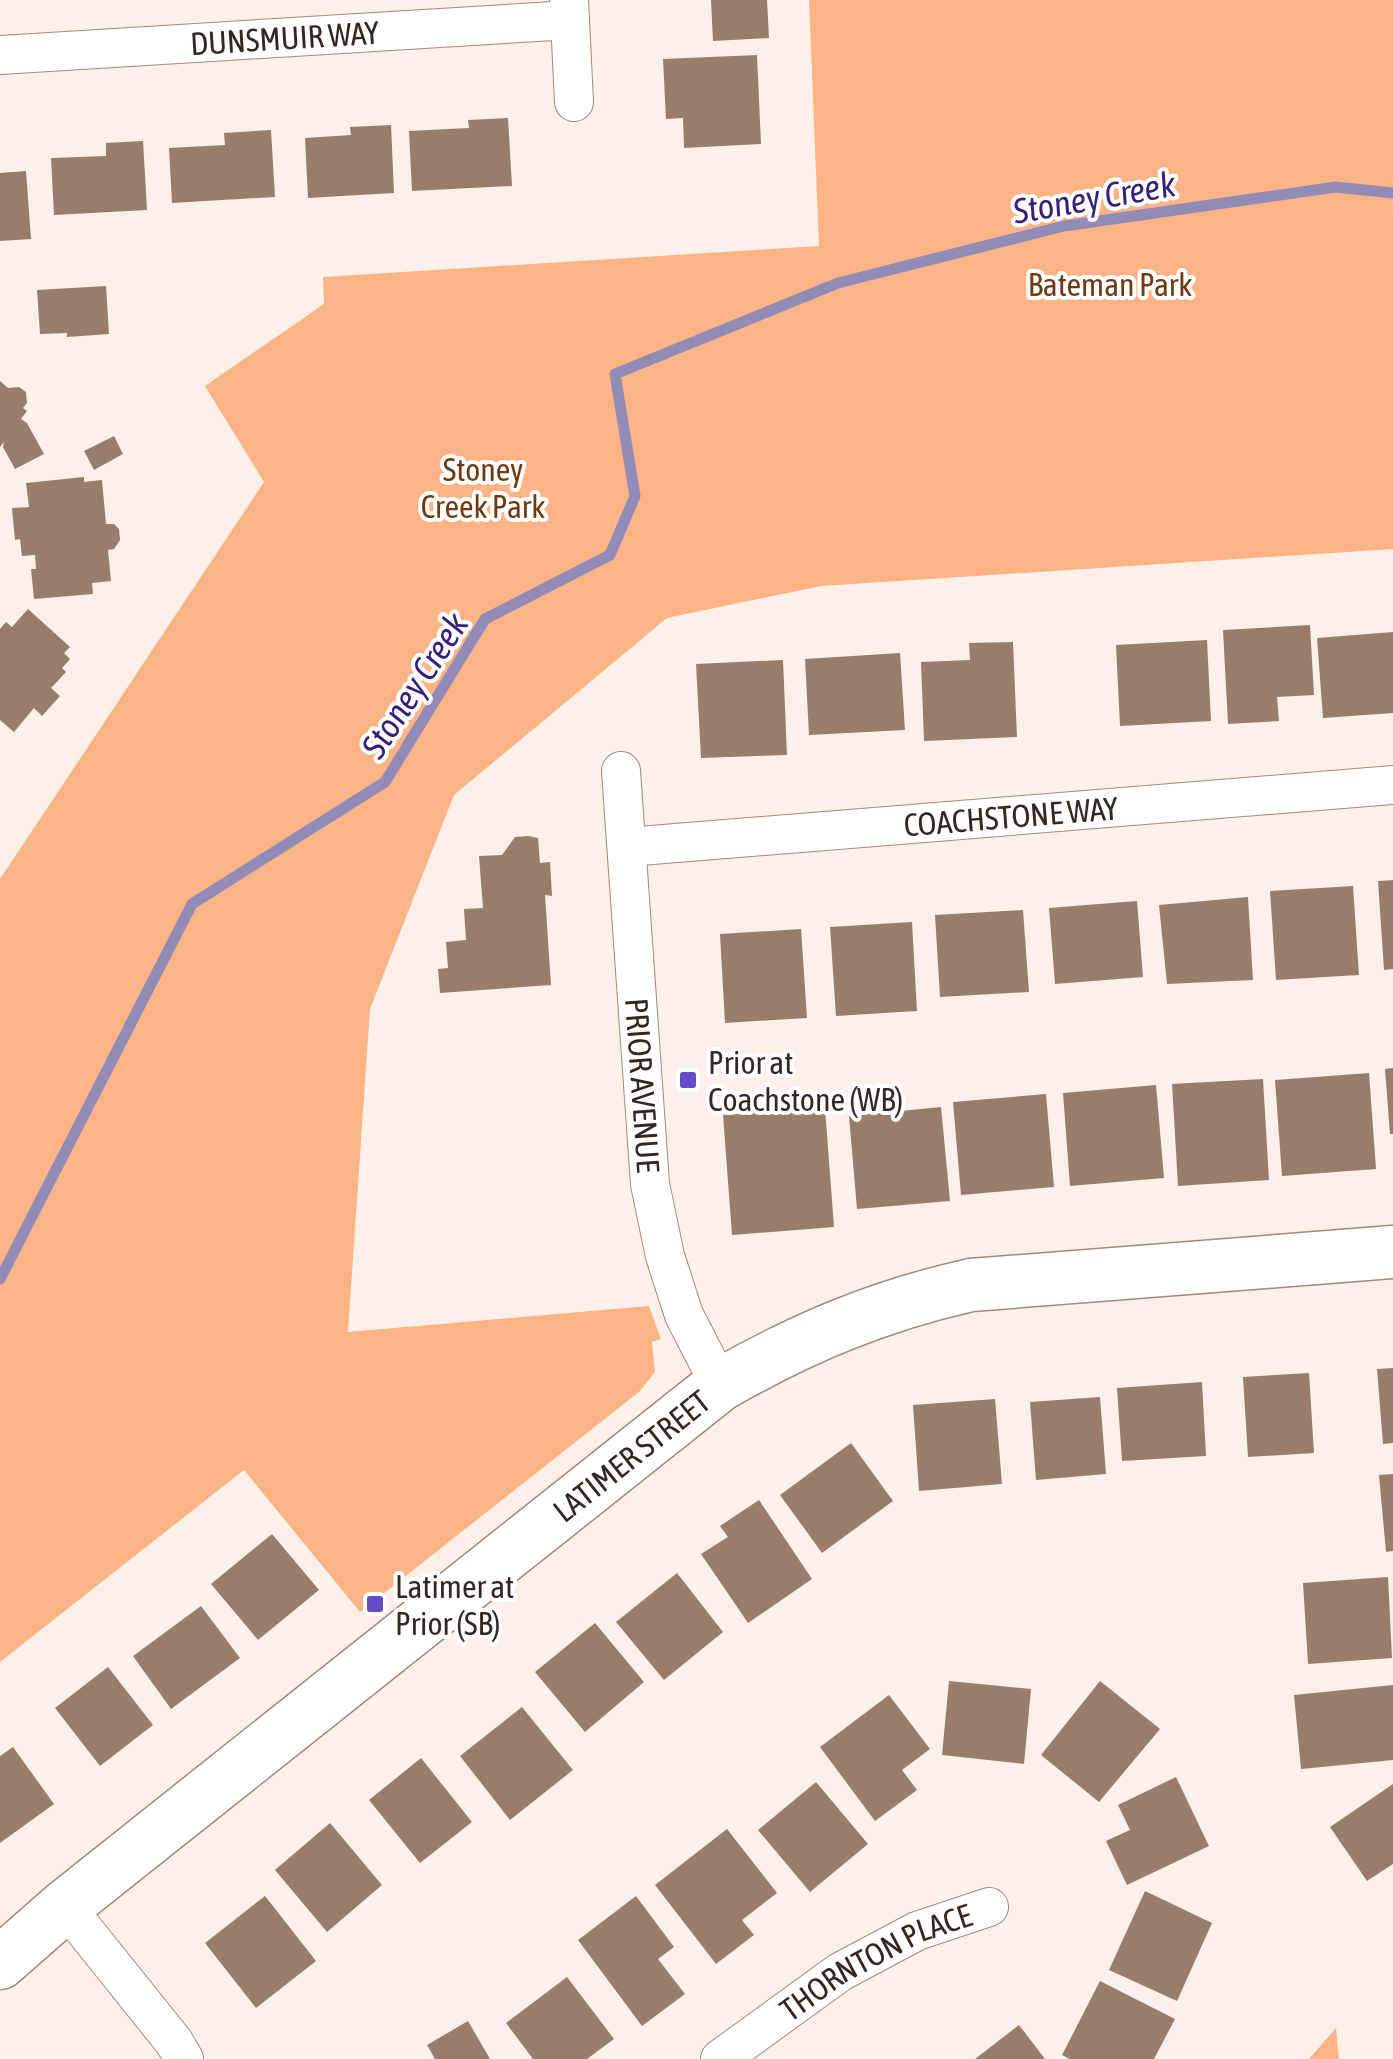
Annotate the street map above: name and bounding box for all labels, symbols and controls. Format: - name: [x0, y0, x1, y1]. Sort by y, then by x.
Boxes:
- street label: DUNSMUIR WAY: [189, 13, 381, 62]
- water label: Stoney Creek: [1009, 163, 1179, 231]
- park label: Bateman Park: [1028, 266, 1192, 303]
- park label: Stoney Creek Park: [421, 451, 545, 525]
- water label: Stoney Creek: [352, 605, 476, 766]
- street label: COACHSTONE WAY: [902, 789, 1120, 843]
- street label: PRIOR AVENUE: [618, 997, 668, 1174]
- place label: Prior at Coachstone (WB): [708, 1044, 903, 1118]
- marker: Prior at Coachstone (WB): [677, 1069, 699, 1091]
- street label: LATIMER STREET: [546, 1382, 717, 1529]
- place label: Latimer at Prior (SB): [395, 1568, 514, 1642]
- marker: Latimer at Prior (SB): [364, 1593, 386, 1615]
- street label: THORNTON PLACE: [772, 1896, 977, 2028]

